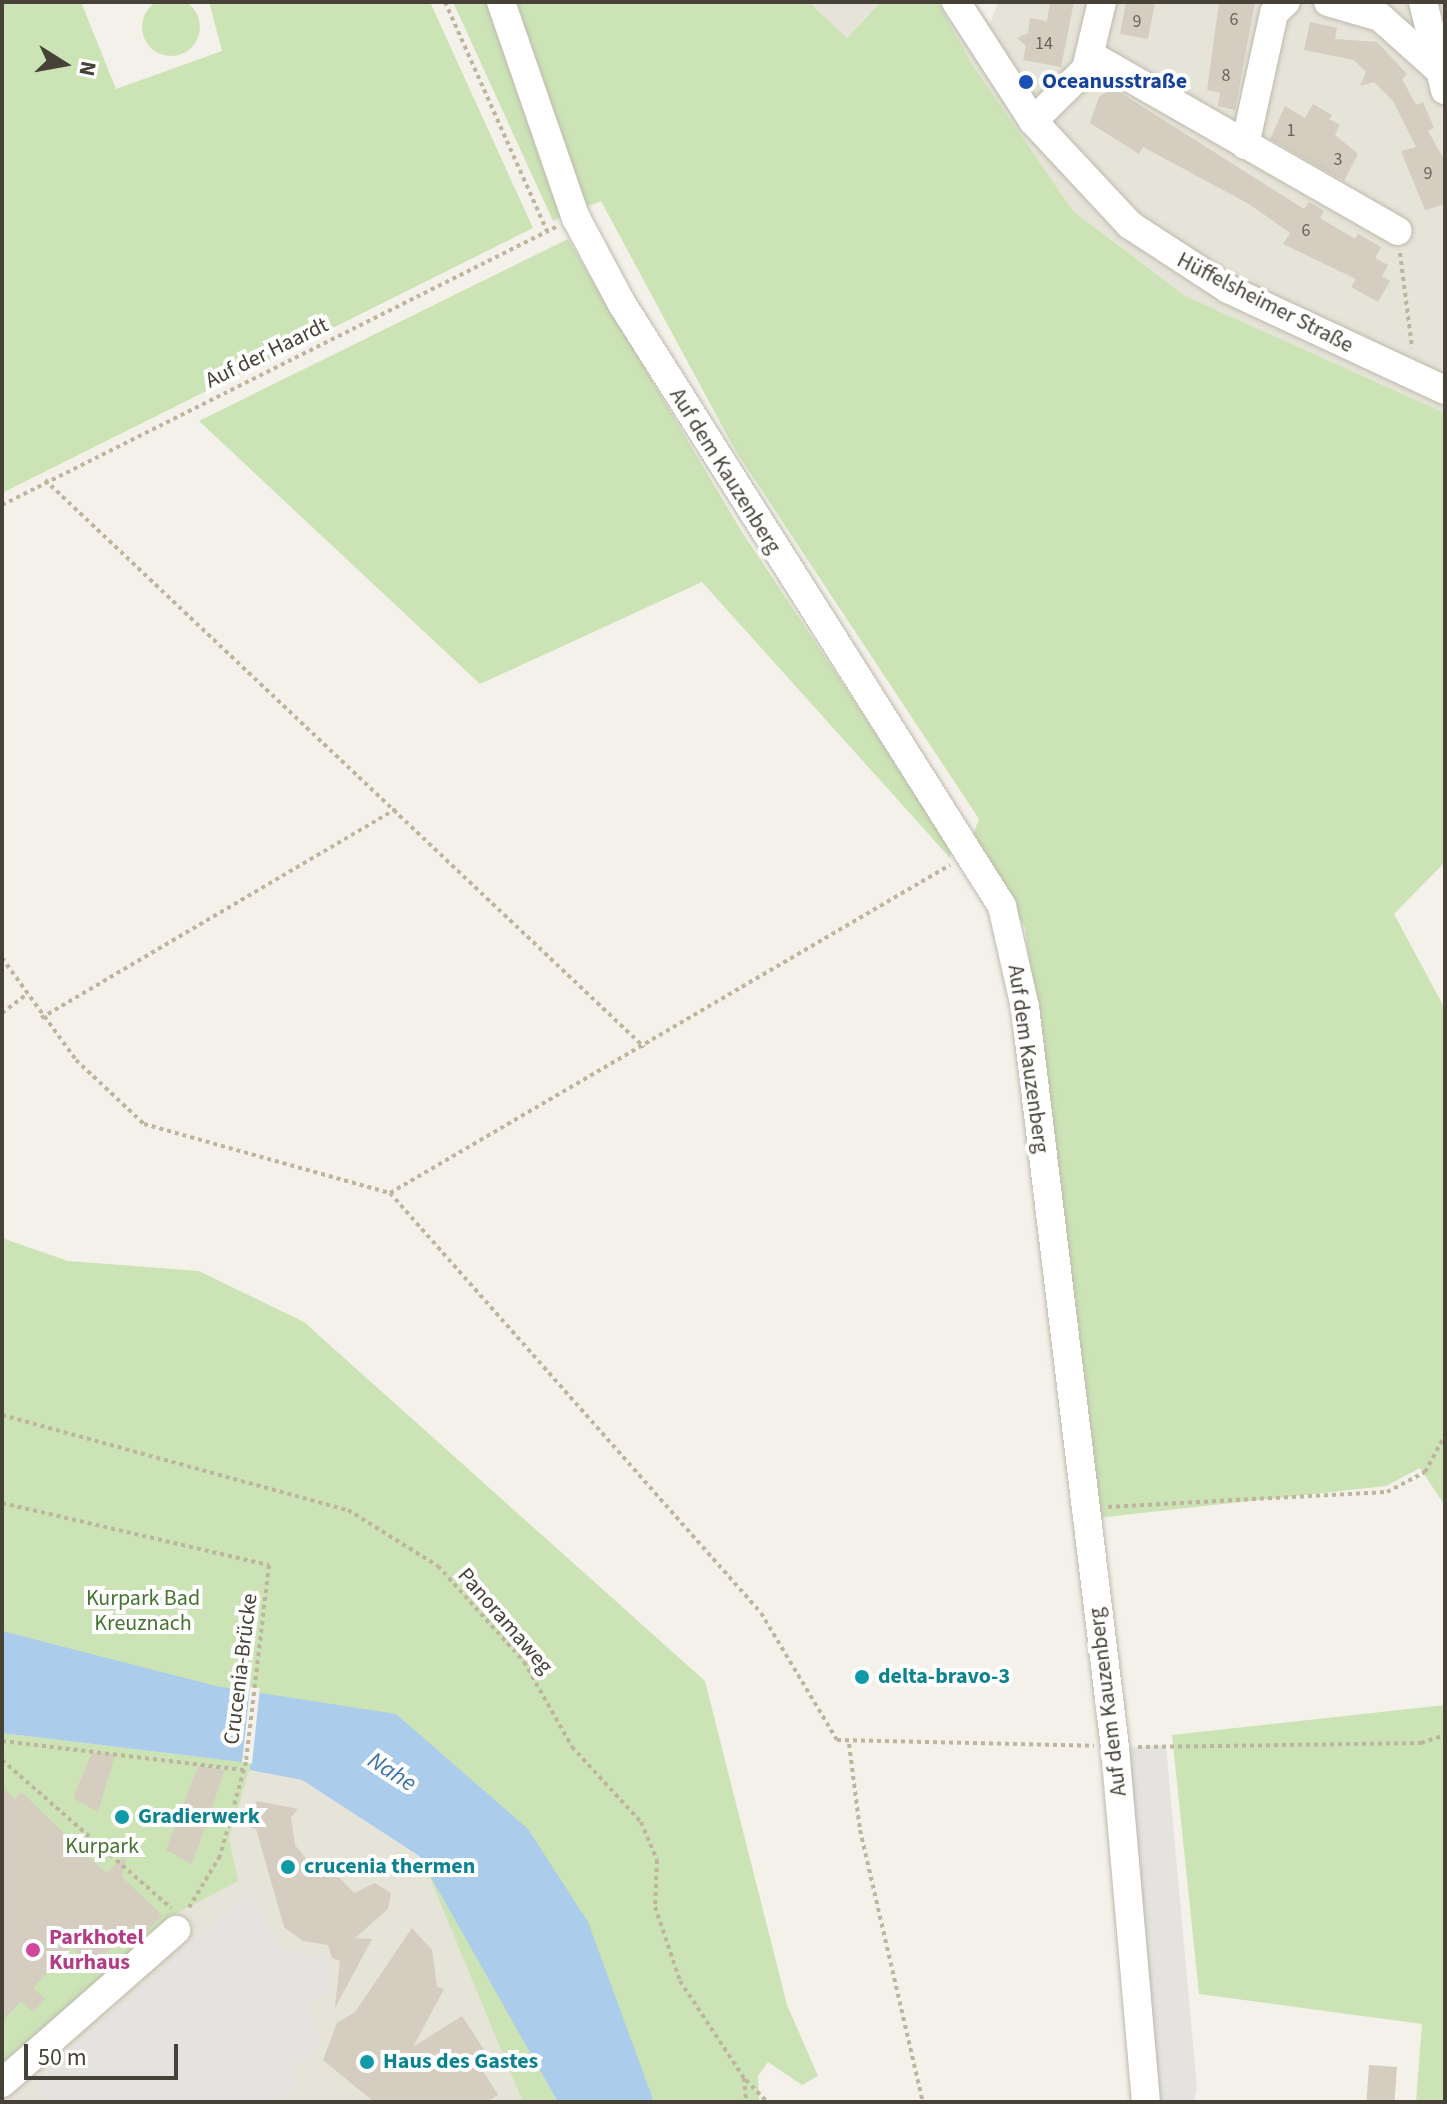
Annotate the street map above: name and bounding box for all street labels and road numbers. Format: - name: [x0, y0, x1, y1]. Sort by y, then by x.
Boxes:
- street label: Hüffelsheimer Straße: [1172, 247, 1358, 359]
- street label: Auf der Haardt: [201, 312, 333, 394]
- street label: Auf dem Kauzenberg: [664, 384, 786, 558]
- street label: Auf dem Kauzenberg: [1002, 963, 1054, 1155]
- street label: Panoramaweg: [452, 1563, 558, 1679]
- street label: Crucenia-Brücke: [219, 1592, 263, 1746]
- street label: Auf dem Kauzenberg: [1083, 1606, 1133, 1798]

